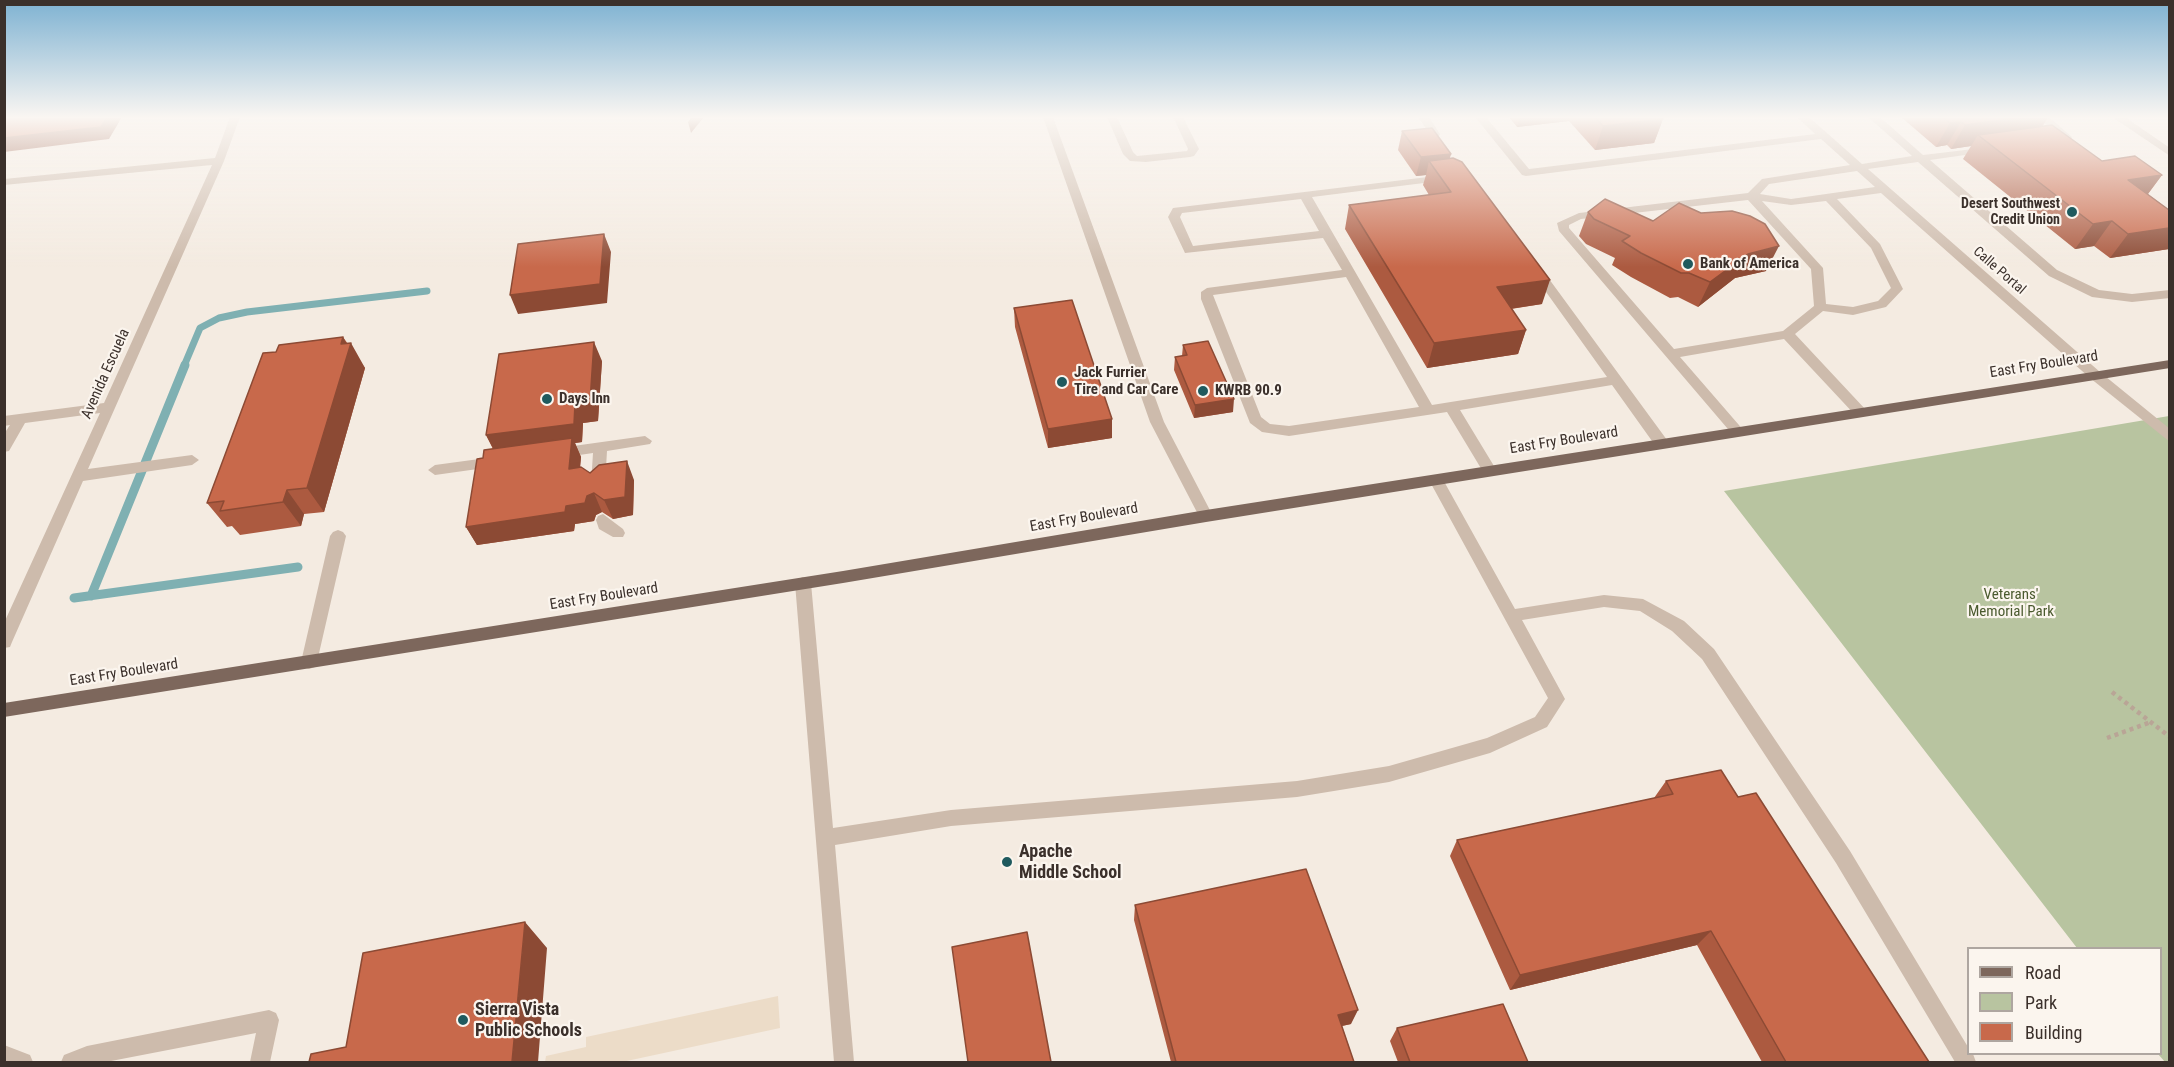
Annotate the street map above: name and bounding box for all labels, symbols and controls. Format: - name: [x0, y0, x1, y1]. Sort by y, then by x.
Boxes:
- place label: Desert Southwest Credit Union: [1961, 196, 2060, 228]
- marker: Desert Southwest Credit Union: [2065, 205, 2079, 219]
- street label: Calle Portal: [1969, 244, 2029, 298]
- place label: Bank of America: [1700, 255, 1799, 273]
- marker: Bank of America: [1681, 257, 1695, 271]
- street label: Avenida Escuela: [78, 326, 134, 422]
- street label: East Fry Boulevard: [1989, 348, 2099, 382]
- place label: Jack Furrier Tire and Car Care: [1074, 364, 1178, 399]
- marker: Jack Furrier Tire and Car Care: [1055, 375, 1069, 389]
- place label: KWRB 90.9: [1215, 382, 1282, 400]
- marker: KWRB 90.9: [1196, 384, 1210, 398]
- place label: Days Inn: [559, 390, 610, 408]
- marker: Days Inn: [540, 392, 554, 406]
- street label: East Fry Boulevard: [1509, 424, 1619, 458]
- street label: East Fry Boulevard: [1029, 500, 1139, 536]
- street label: East Fry Boulevard: [549, 580, 659, 614]
- park label: Veterans' Memorial Park: [1968, 586, 2054, 621]
- street label: East Fry Boulevard: [69, 656, 179, 690]
- place label: Apache Middle School: [1019, 841, 1122, 884]
- marker: Apache Middle School: [1000, 855, 1014, 869]
- legend: [1967, 947, 2162, 1055]
- text: Road: [2025, 962, 2061, 983]
- text: Park: [2025, 992, 2057, 1013]
- place label: Sierra Vista Public Schools: [475, 999, 582, 1042]
- marker: Sierra Vista Public Schools: [456, 1013, 470, 1027]
- text: Building: [2025, 1022, 2082, 1043]

